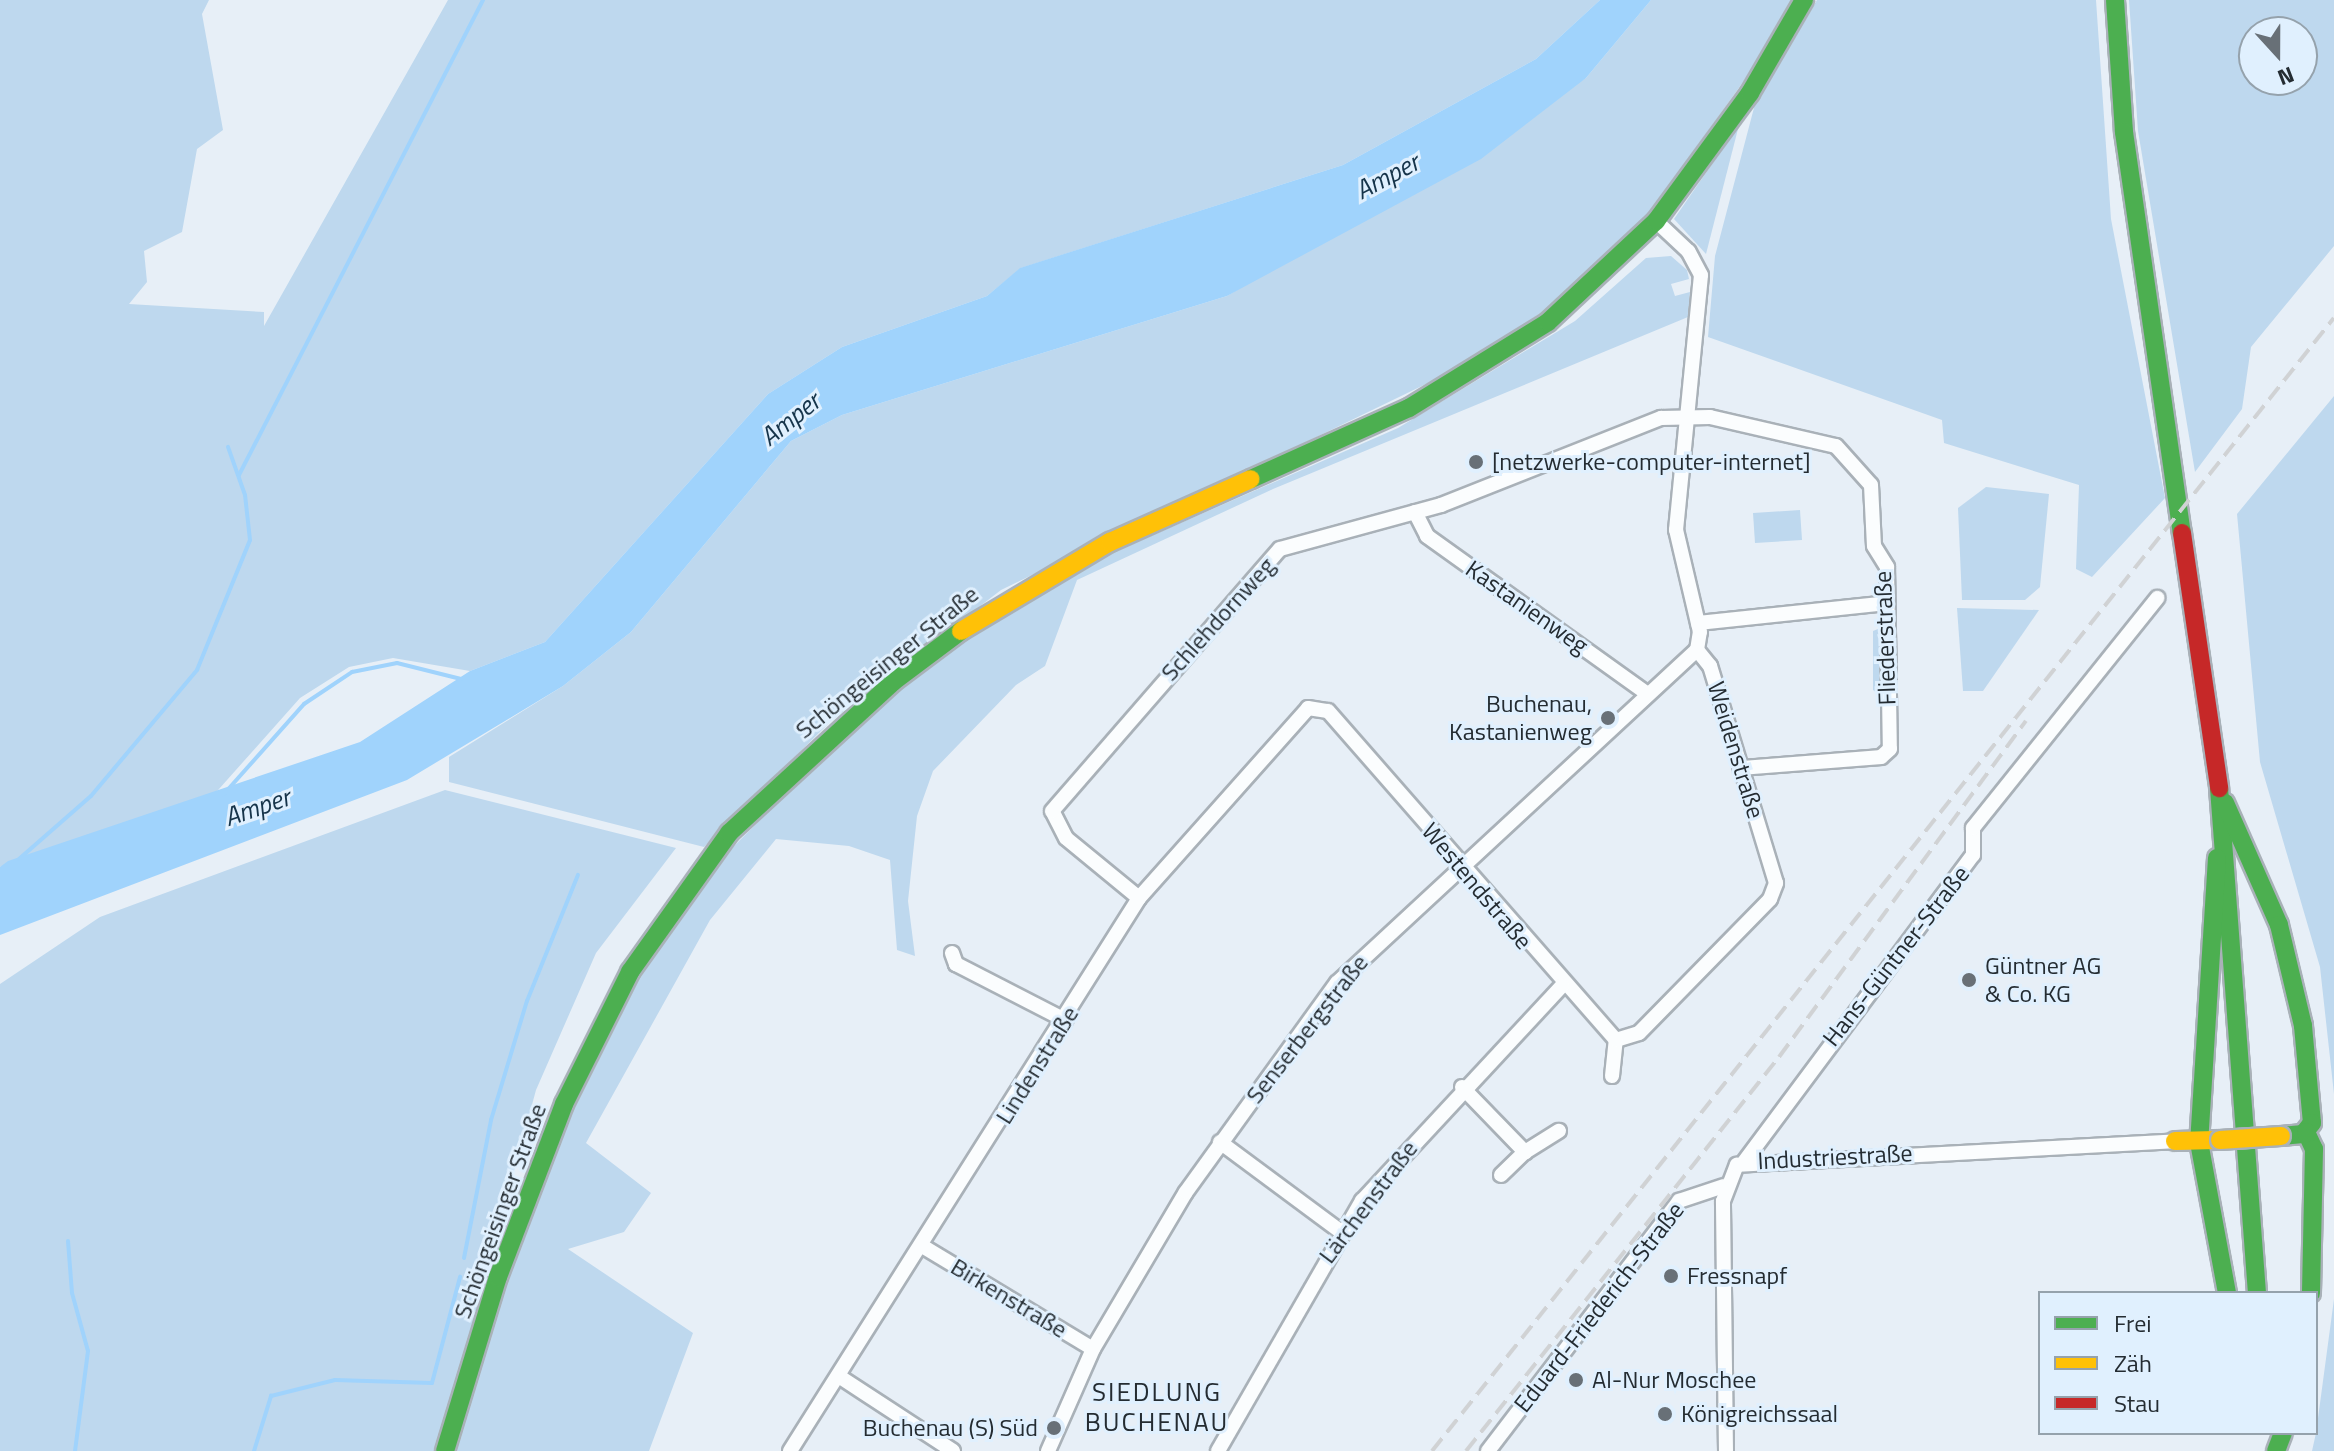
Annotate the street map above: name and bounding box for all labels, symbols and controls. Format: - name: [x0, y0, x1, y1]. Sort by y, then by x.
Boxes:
- north arrow: [2238, 16, 2318, 96]
- text: N: [2273, 58, 2299, 95]
- water label: Amper: [1350, 146, 1424, 206]
- water label: Amper: [754, 386, 826, 452]
- place label: [netzwerke-computer-internet]: [1492, 448, 1811, 476]
- marker: [netzwerke-computer-internet]: [1467, 453, 1485, 471]
- street label: Schlehdornweg: [1155, 551, 1281, 687]
- street label: Kastanienweg: [1460, 554, 1594, 660]
- street label: Fliederstraße: [1868, 570, 1902, 706]
- street label: Schöngeisinger Straße: [790, 580, 984, 744]
- street label: Weidenstraße: [1702, 678, 1770, 822]
- place label: Buchenau, Kastanienweg: [1449, 690, 1592, 746]
- marker: Buchenau, Kastanienweg: [1599, 709, 1617, 727]
- water label: Amper: [220, 781, 294, 833]
- street label: Westendstraße: [1416, 817, 1538, 955]
- street label: Hans-Güntner-Straße: [1817, 860, 1975, 1052]
- street label: Senserbergstraße: [1240, 949, 1374, 1109]
- place label: Güntner AG & Co. KG: [1985, 952, 2101, 1008]
- marker: Güntner AG & Co. KG: [1960, 971, 1978, 989]
- street label: Lindenstraße: [990, 1001, 1084, 1129]
- street label: Schöngeisinger Straße: [448, 1100, 552, 1322]
- street label: Lärchenstraße: [1313, 1135, 1423, 1269]
- street label: Industriestraße: [1757, 1139, 1913, 1175]
- street label: Eduard-Friederich-Straße: [1508, 1196, 1690, 1418]
- street label: Birkenstraße: [946, 1252, 1072, 1344]
- place label: Fressnapf: [1687, 1262, 1787, 1290]
- marker: Fressnapf: [1662, 1267, 1680, 1285]
- legend: [2038, 1291, 2318, 1435]
- text: Frei: [2114, 1305, 2152, 1341]
- text: Zäh: [2114, 1345, 2152, 1381]
- place label: Al-Nur Moschee: [1592, 1366, 1756, 1394]
- marker: Al-Nur Moschee: [1567, 1371, 1585, 1389]
- district label: SIEDLUNG BUCHENAU: [1085, 1376, 1229, 1438]
- text: Stau: [2114, 1385, 2160, 1421]
- place label: Königreichssaal: [1681, 1400, 1838, 1428]
- marker: Königreichssaal: [1656, 1405, 1674, 1423]
- place label: Buchenau (S) Süd: [863, 1414, 1038, 1442]
- marker: Buchenau (S) Süd: [1045, 1419, 1063, 1437]

